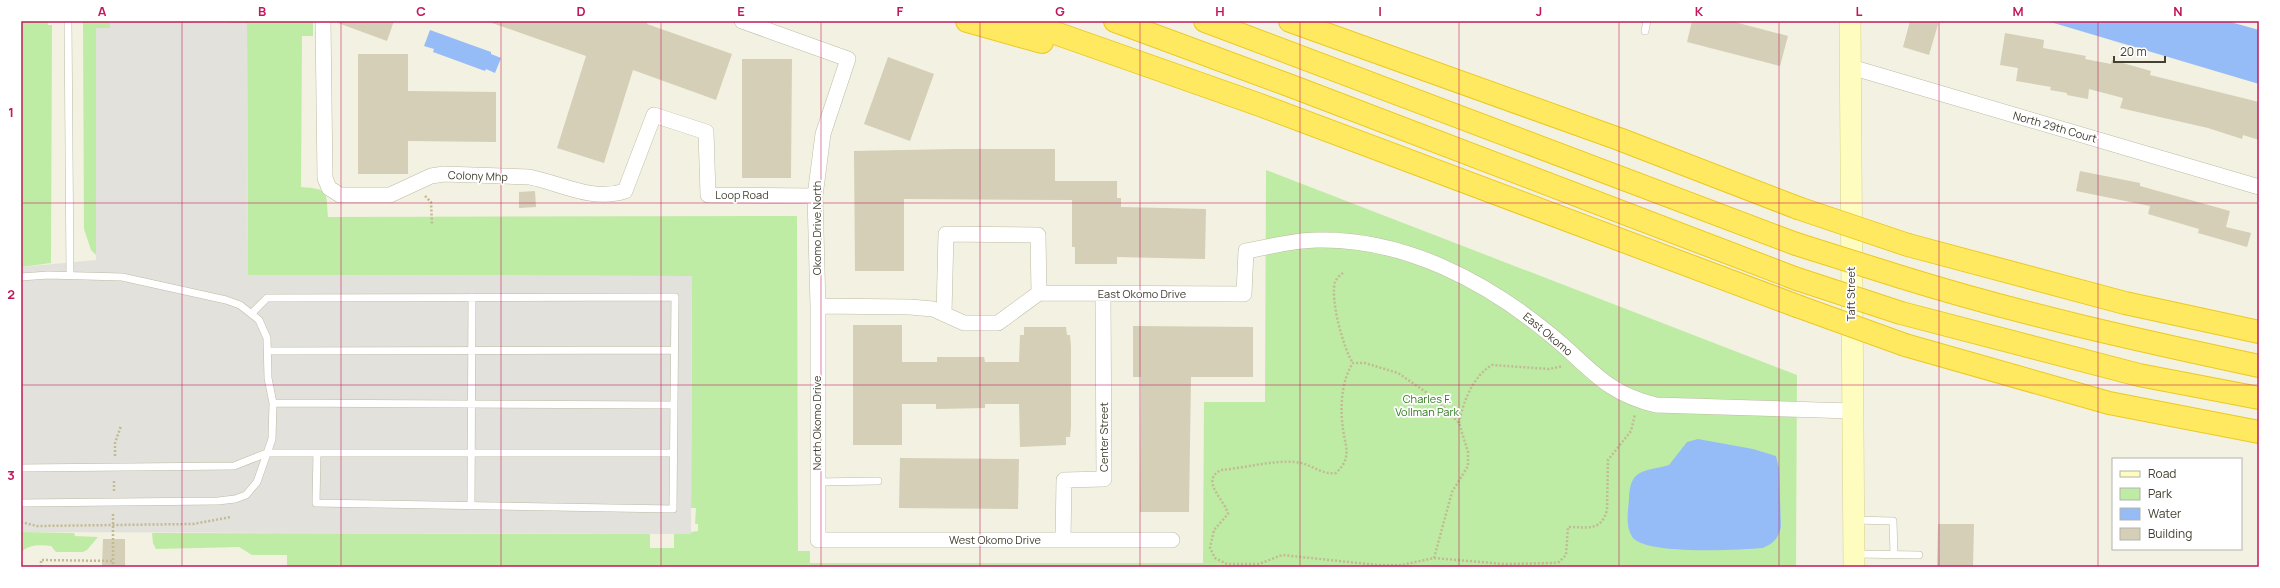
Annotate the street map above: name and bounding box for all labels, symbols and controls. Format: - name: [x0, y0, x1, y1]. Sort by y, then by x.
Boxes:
- text: A: [98, 2, 107, 20]
- text: B: [258, 2, 266, 20]
- text: C: [416, 2, 426, 20]
- text: D: [576, 2, 586, 20]
- text: E: [737, 2, 745, 20]
- text: F: [897, 2, 904, 20]
- text: G: [1055, 2, 1065, 20]
- text: H: [1215, 2, 1225, 20]
- text: I: [1378, 2, 1382, 20]
- text: J: [1536, 2, 1542, 20]
- text: K: [1695, 2, 1704, 20]
- text: L: [1856, 2, 1863, 20]
- text: M: [2012, 2, 2024, 20]
- text: N: [2173, 2, 2183, 20]
- scale bar: [2114, 38, 2165, 64]
- text: 20 m: [2120, 43, 2147, 60]
- text: 1: [8, 103, 14, 121]
- street label: North 29th Court: [2011, 107, 2099, 146]
- street label: Colony Mhp: [448, 167, 509, 184]
- street label: Okomo Drive North: [809, 181, 824, 275]
- street label: Loop Road: [715, 187, 769, 202]
- street label: Taft Street: [1843, 267, 1858, 321]
- text: 2: [7, 285, 15, 303]
- street label: East Okomo Drive: [1098, 286, 1187, 301]
- street label: East Okomo: [1520, 308, 1577, 359]
- street label: North Okomo Drive: [809, 375, 824, 470]
- park label: Charles F. Vollman Park: [1395, 391, 1459, 419]
- street label: Center Street: [1096, 402, 1111, 472]
- legend: [2112, 458, 2242, 550]
- text: Road: [2148, 465, 2176, 482]
- text: 3: [7, 466, 15, 484]
- text: Park: [2148, 485, 2173, 502]
- text: Water: [2148, 505, 2182, 522]
- text: Building: [2148, 525, 2192, 542]
- street label: West Okomo Drive: [949, 532, 1042, 547]

